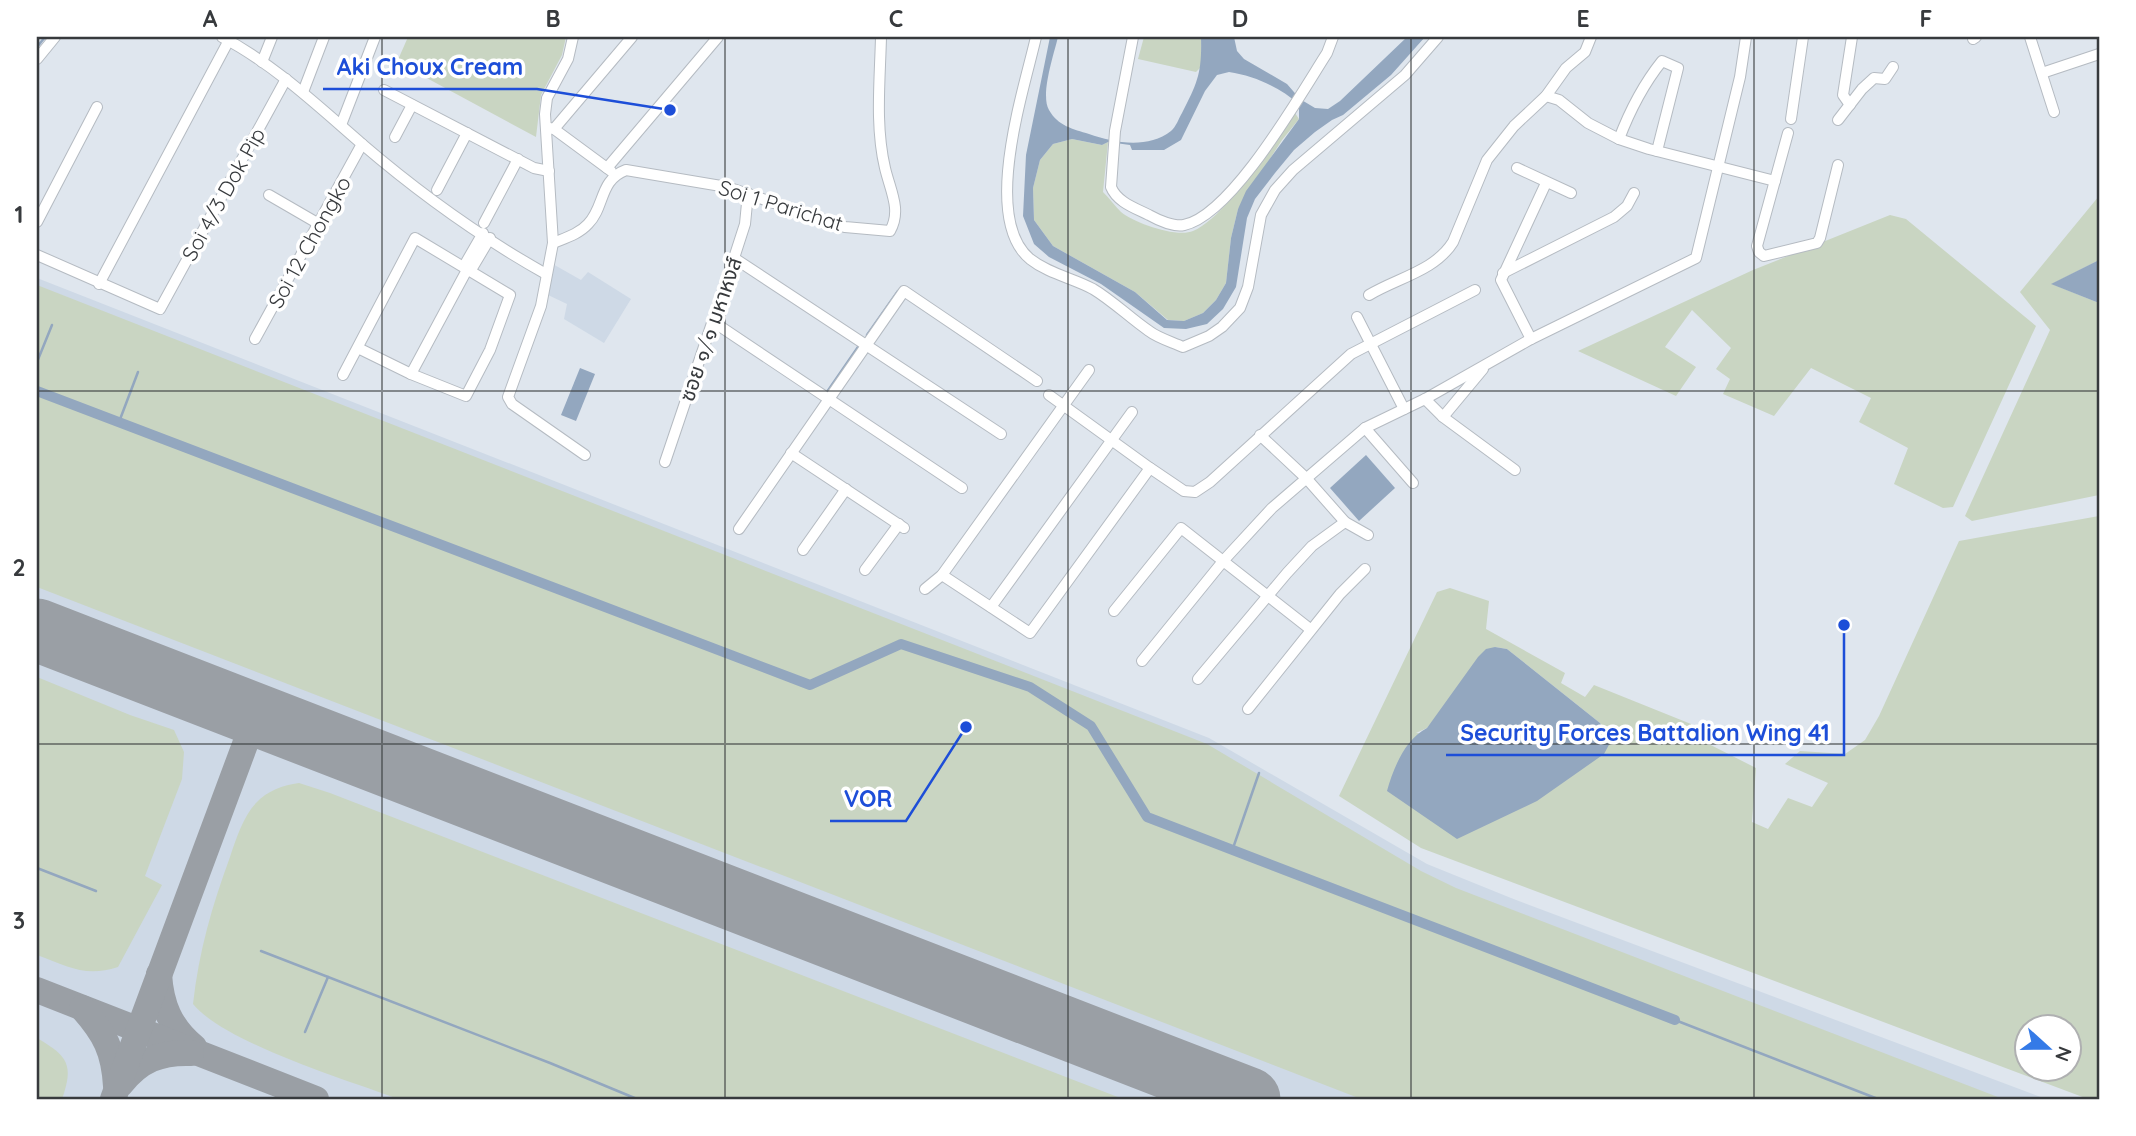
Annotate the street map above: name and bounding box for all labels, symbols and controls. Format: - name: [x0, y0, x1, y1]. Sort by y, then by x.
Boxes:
- text: A: [203, 4, 218, 33]
- text: B: [545, 4, 561, 33]
- text: C: [889, 4, 903, 33]
- text: D: [1232, 4, 1248, 33]
- text: E: [1576, 4, 1590, 33]
- text: F: [1920, 4, 1932, 33]
- callout: Aki Choux Cream: [323, 45, 537, 89]
- text: Aki Choux Cream: [337, 52, 523, 81]
- street label: Soi 4/3 Dok Pip: [176, 123, 270, 265]
- street label: Soi 12 Chongko: [262, 171, 356, 313]
- street label: Soi 1 Parichat: [716, 174, 846, 236]
- text: 1: [15, 200, 23, 229]
- street label: ซอย ๑/๑ มหาหงส์: [673, 253, 747, 405]
- text: 2: [12, 553, 26, 582]
- callout: Security Forces Battalion Wing 41: [1446, 711, 1844, 755]
- text: Security Forces Battalion Wing 41: [1460, 718, 1830, 747]
- callout: VOR: [830, 777, 906, 821]
- text: VOR: [844, 784, 892, 813]
- text: 3: [13, 906, 25, 935]
- north arrow: [2014, 1014, 2084, 1084]
- text: N: [2050, 1043, 2078, 1065]

